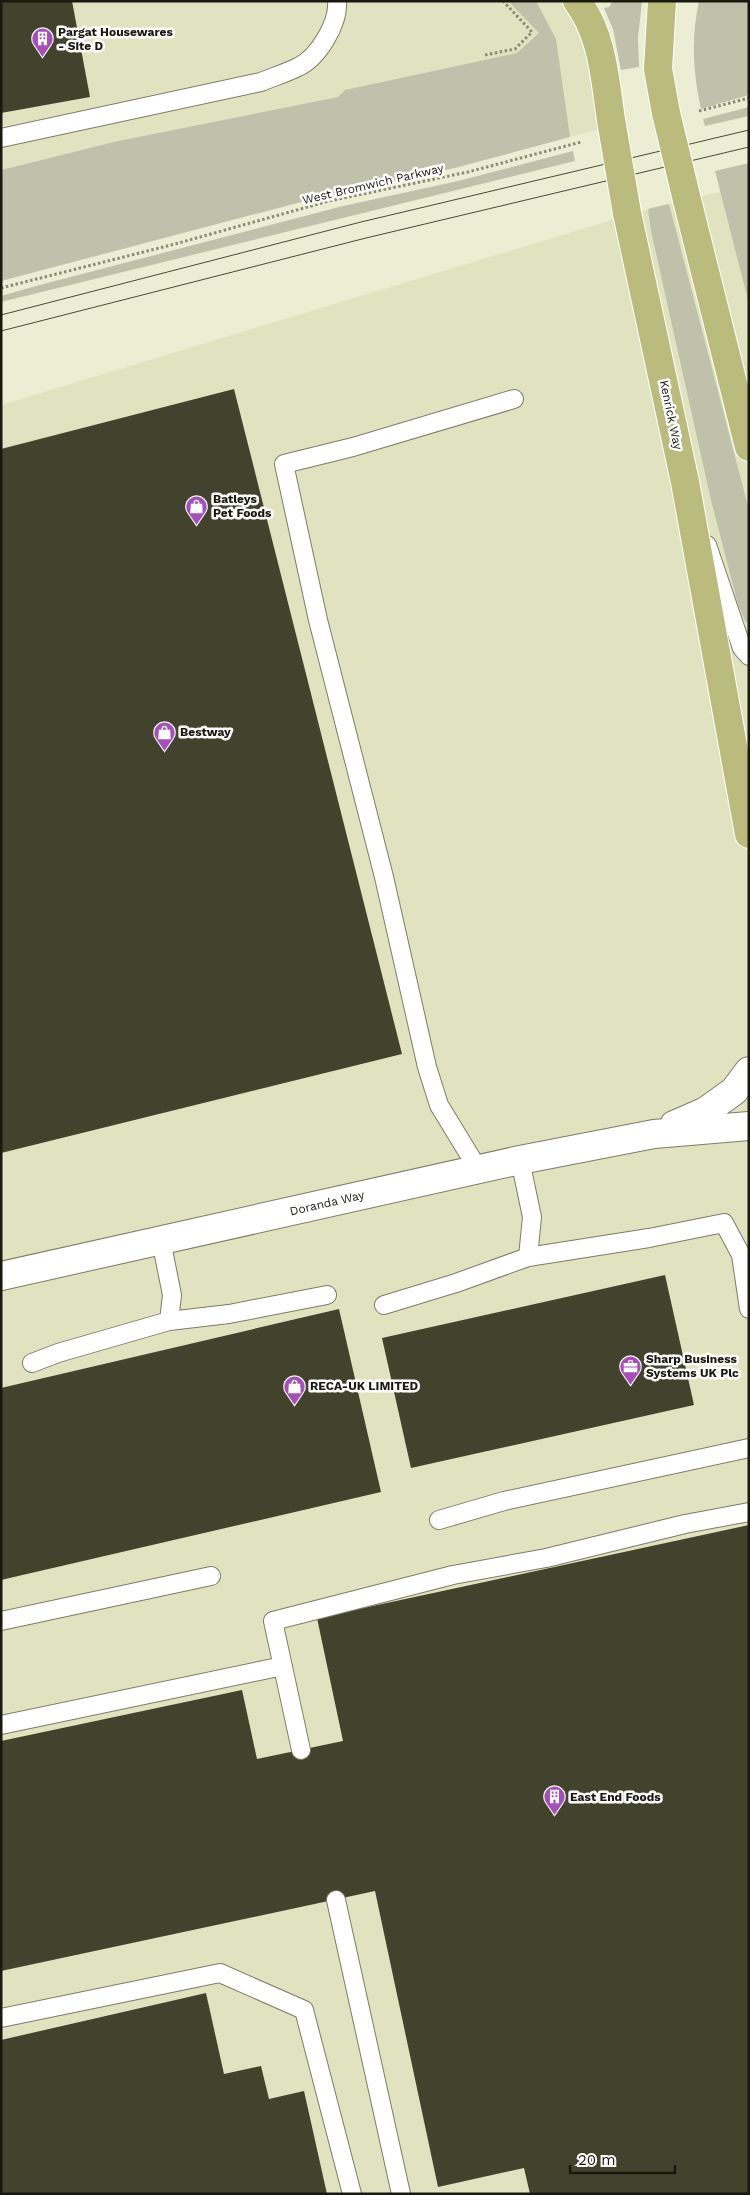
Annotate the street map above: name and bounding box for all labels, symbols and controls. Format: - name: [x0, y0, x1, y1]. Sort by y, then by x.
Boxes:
- place label: Pargat Housewares - Site D: [58, 25, 173, 53]
- building icon: Pargat Housewares - Site D: [30, 27, 54, 58]
- street label: West Bromwich Parkway: [301, 161, 446, 207]
- street label: Kenrick Way: [657, 379, 685, 452]
- place label: Batleys Pet Foods: [213, 492, 272, 520]
- shop icon: Batleys Pet Foods: [185, 494, 209, 525]
- shop icon: Bestway: [152, 720, 176, 751]
- place label: Bestway: [180, 725, 231, 739]
- street label: Doranda Way: [288, 1187, 367, 1218]
- place label: Sharp Business Systems UK Plc: [646, 1352, 739, 1380]
- office icon: Sharp Business Systems UK Plc: [618, 1354, 642, 1385]
- shop icon: RECA-UK LIMITED: [282, 1374, 306, 1405]
- place label: RECA-UK LIMITED: [310, 1379, 419, 1393]
- building icon: East End Foods: [542, 1785, 566, 1816]
- place label: East End Foods: [570, 1790, 661, 1804]
- scale bar: [570, 2142, 675, 2174]
- text: 20 m: [578, 2151, 616, 2169]

